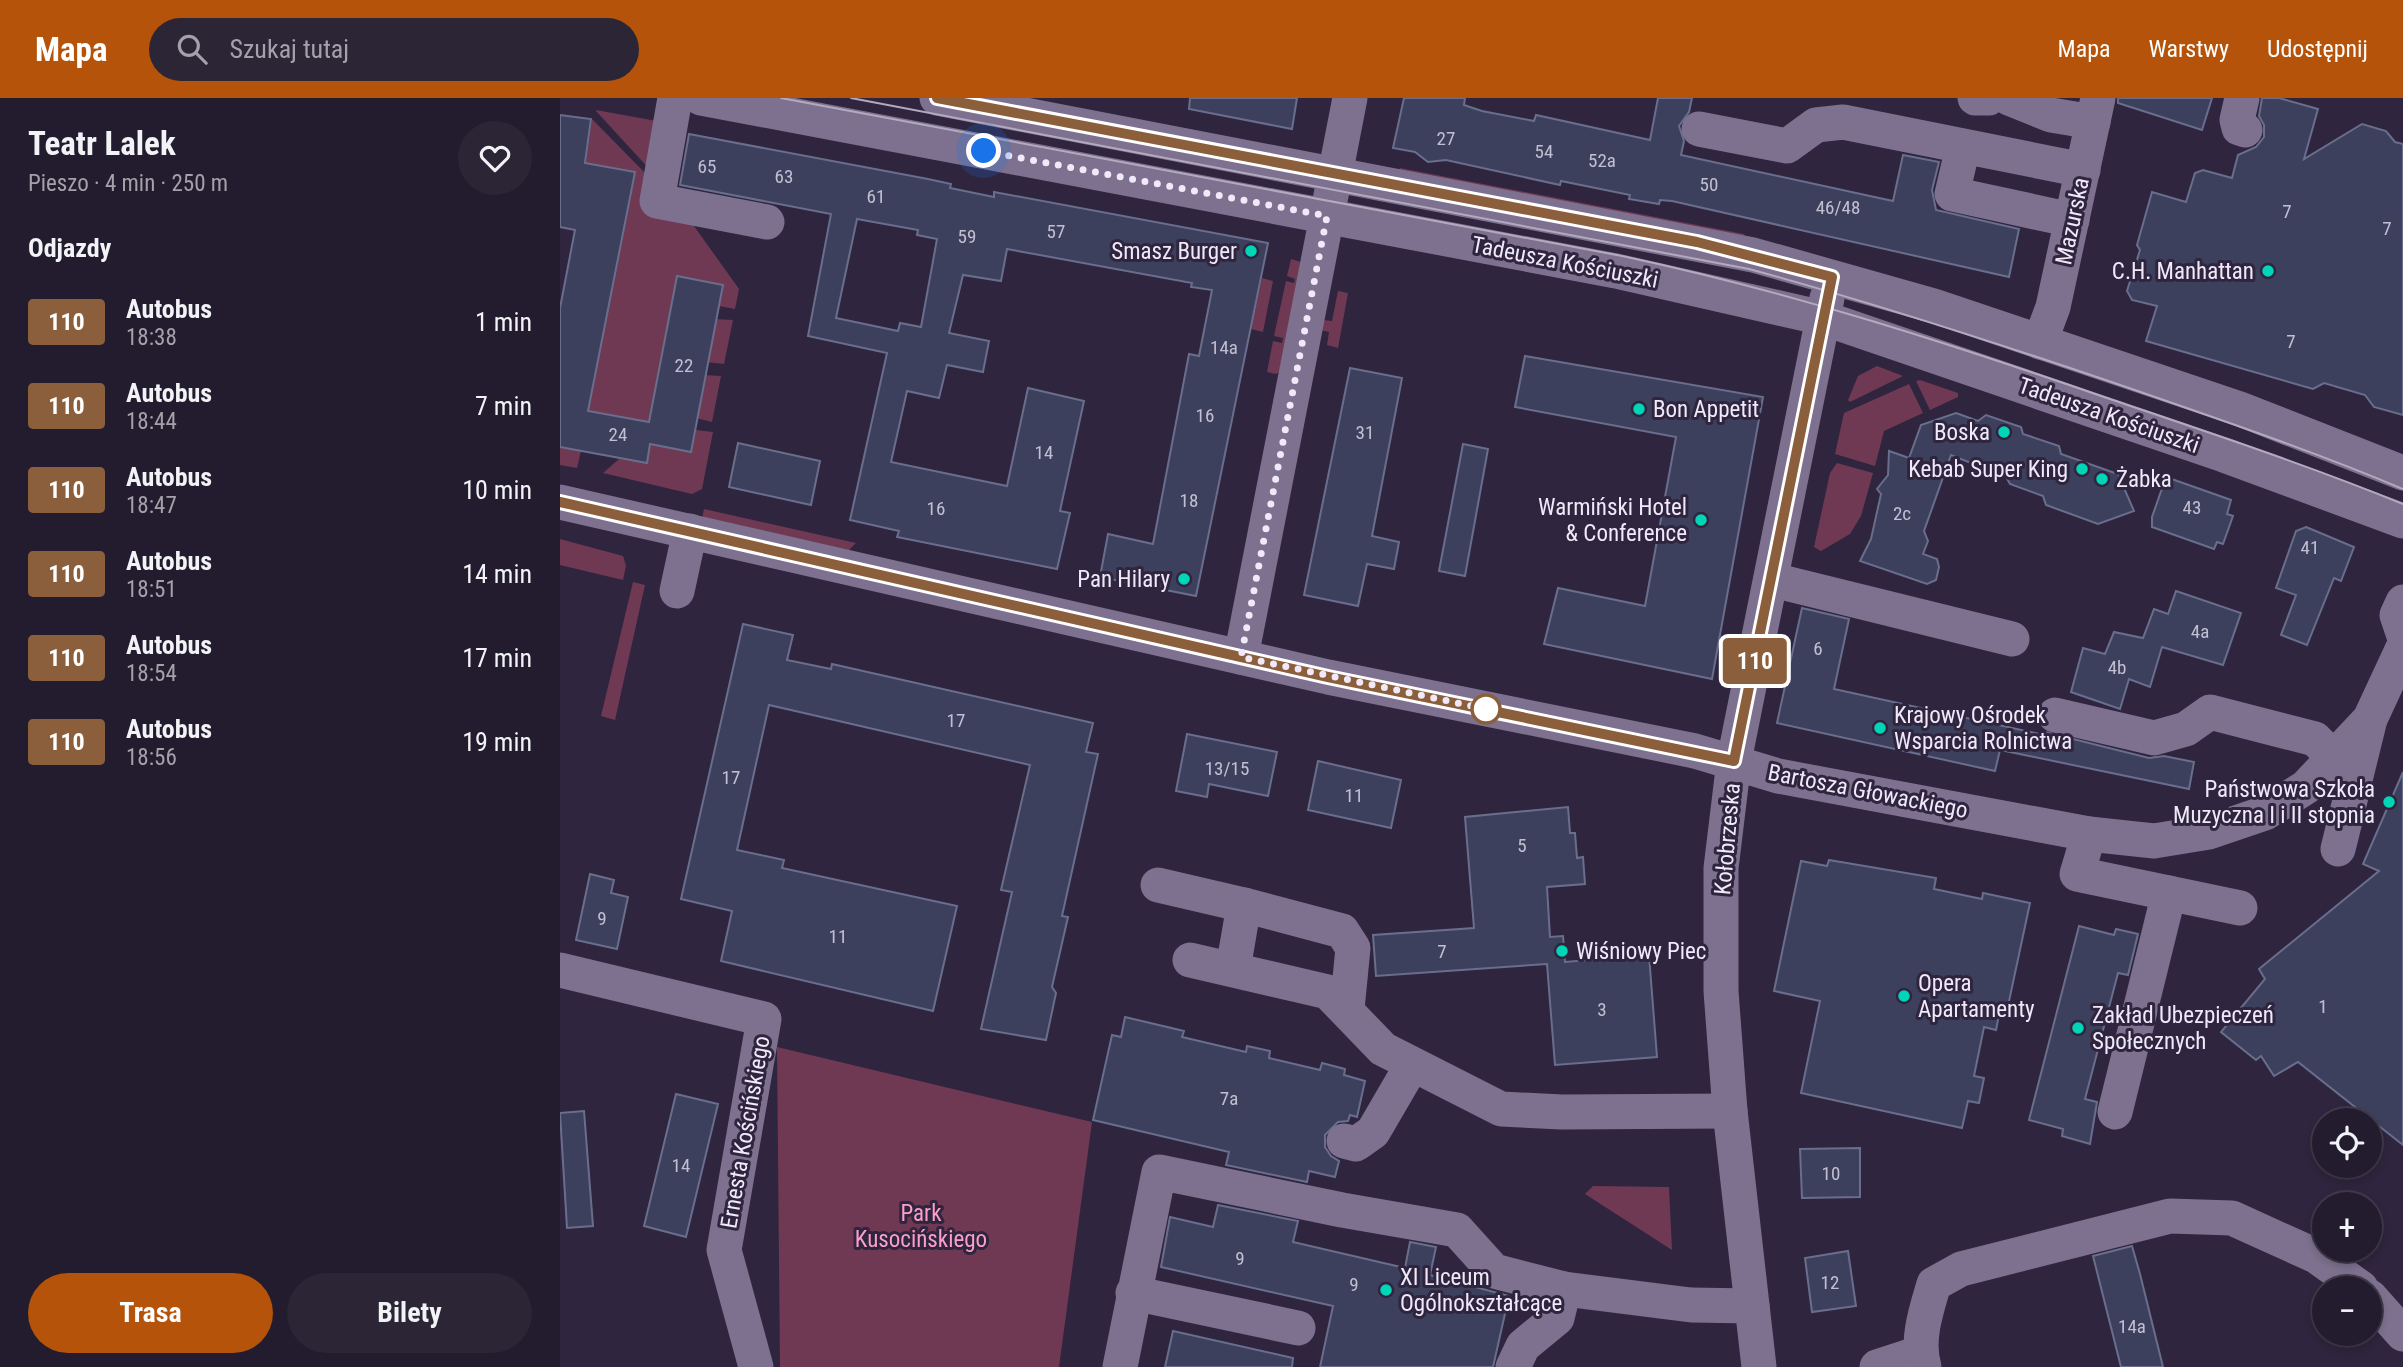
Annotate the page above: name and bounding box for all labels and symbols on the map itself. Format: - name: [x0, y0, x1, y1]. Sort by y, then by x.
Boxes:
- house number: 27: [1437, 127, 1455, 150]
- your location: [966, 133, 1001, 168]
- house number: 54: [1535, 140, 1553, 163]
- house number: 52a: [1588, 149, 1616, 172]
- house number: 65: [698, 155, 716, 178]
- house number: 63: [775, 165, 793, 188]
- house number: 50: [1700, 173, 1718, 196]
- street label: Mazurska: [2050, 175, 2095, 267]
- house number: 61: [867, 185, 885, 208]
- house number: 46/48: [1816, 196, 1860, 219]
- house number: 7: [2282, 200, 2292, 223]
- house number: 7: [2382, 217, 2392, 240]
- house number: 57: [1047, 220, 1065, 243]
- house number: 59: [958, 225, 976, 248]
- street label: Tadeusza Kościuszki: [1469, 231, 1660, 294]
- place label: Smasz Burger: [1111, 238, 1237, 265]
- marker: Smasz Burger: [1243, 243, 1259, 259]
- place label: C.H. Manhattan: [2112, 258, 2254, 285]
- marker: C.H. Manhattan: [2260, 263, 2276, 279]
- house number: 7: [2286, 330, 2296, 353]
- house number: 14a: [1210, 336, 1238, 359]
- house number: 22: [675, 354, 693, 377]
- street label: Tadeusza Kościuszki: [2015, 372, 2203, 459]
- place label: Bon Appetit: [1653, 396, 1759, 423]
- marker: Bon Appetit: [1631, 401, 1647, 417]
- house number: 16: [1196, 404, 1214, 427]
- place label: Boska: [1934, 419, 1990, 446]
- house number: 31: [1356, 421, 1374, 444]
- house number: 24: [609, 423, 627, 446]
- marker: Boska: [1996, 424, 2012, 440]
- house number: 14: [1035, 441, 1053, 464]
- place label: Kebab Super King: [1908, 456, 2068, 483]
- marker: Kebab Super King: [2074, 461, 2090, 477]
- place label: Żabka: [2116, 466, 2172, 493]
- marker: Żabka: [2094, 471, 2110, 487]
- house number: 18: [1180, 489, 1198, 512]
- place label: Warmiński Hotel & Conference: [1538, 494, 1687, 547]
- house number: 43: [2183, 496, 2201, 519]
- house number: 16: [927, 497, 945, 520]
- house number: 2c: [1893, 502, 1911, 525]
- marker: Warmiński Hotel & Conference: [1693, 512, 1709, 528]
- house number: 41: [2301, 536, 2319, 559]
- place label: Pan Hilary: [1077, 566, 1170, 593]
- marker: Pan Hilary: [1176, 571, 1192, 587]
- house number: 4a: [2191, 620, 2209, 643]
- house number: 6: [1813, 637, 1823, 660]
- line badge: 110: [1715, 638, 1795, 684]
- house number: 4b: [2108, 656, 2126, 679]
- unlabelled marker: [1471, 694, 1501, 724]
- place label: Krajowy Ośrodek Wsparcia Rolnictwa: [1894, 702, 2072, 755]
- house number: 17: [947, 709, 965, 732]
- marker: Krajowy Ośrodek Wsparcia Rolnictwa: [1872, 720, 1888, 736]
- house number: 13/15: [1205, 757, 1249, 780]
- street label: Bartosza Głowackiego: [1766, 759, 1970, 824]
- house number: 17: [722, 766, 740, 789]
- place label: Państwowa Szkoła Muzyczna I i II stopnia: [2173, 776, 2375, 829]
- street label: Kołobrzeska: [1709, 782, 1746, 896]
- house number: 11: [1345, 784, 1363, 807]
- marker: Państwowa Szkoła Muzyczna I i II stopnia: [2381, 794, 2397, 810]
- house number: 5: [1517, 834, 1527, 857]
- house number: 9: [597, 907, 607, 930]
- house number: 11: [829, 925, 847, 948]
- place label: Wiśniowy Piec: [1576, 938, 1707, 965]
- house number: 7: [1437, 940, 1447, 963]
- marker: Wiśniowy Piec: [1554, 943, 1570, 959]
- place label: Opera Apartamenty: [1918, 970, 2035, 1023]
- marker: Opera Apartamenty: [1896, 988, 1912, 1004]
- house number: 1: [2318, 995, 2328, 1018]
- house number: 3: [1597, 998, 1607, 1021]
- place label: Zakład Ubezpieczeń Społecznych: [2092, 1002, 2274, 1055]
- marker: Zakład Ubezpieczeń Społecznych: [2070, 1020, 2086, 1036]
- street label: Ernesta Kościńskiego: [715, 1034, 776, 1230]
- house number: 7a: [1220, 1087, 1238, 1110]
- house number: 14: [672, 1154, 690, 1177]
- house number: 10: [1822, 1162, 1840, 1185]
- park label: Park Kusocińskiego: [855, 1200, 987, 1253]
- house number: 9: [1235, 1247, 1245, 1270]
- place label: XI Liceum Ogólnokształcące: [1400, 1264, 1562, 1317]
- house number: 12: [1821, 1271, 1839, 1294]
- house number: 9: [1349, 1273, 1359, 1296]
- marker: XI Liceum Ogólnokształcące: [1378, 1282, 1394, 1298]
- house number: 14a: [2118, 1315, 2146, 1338]

